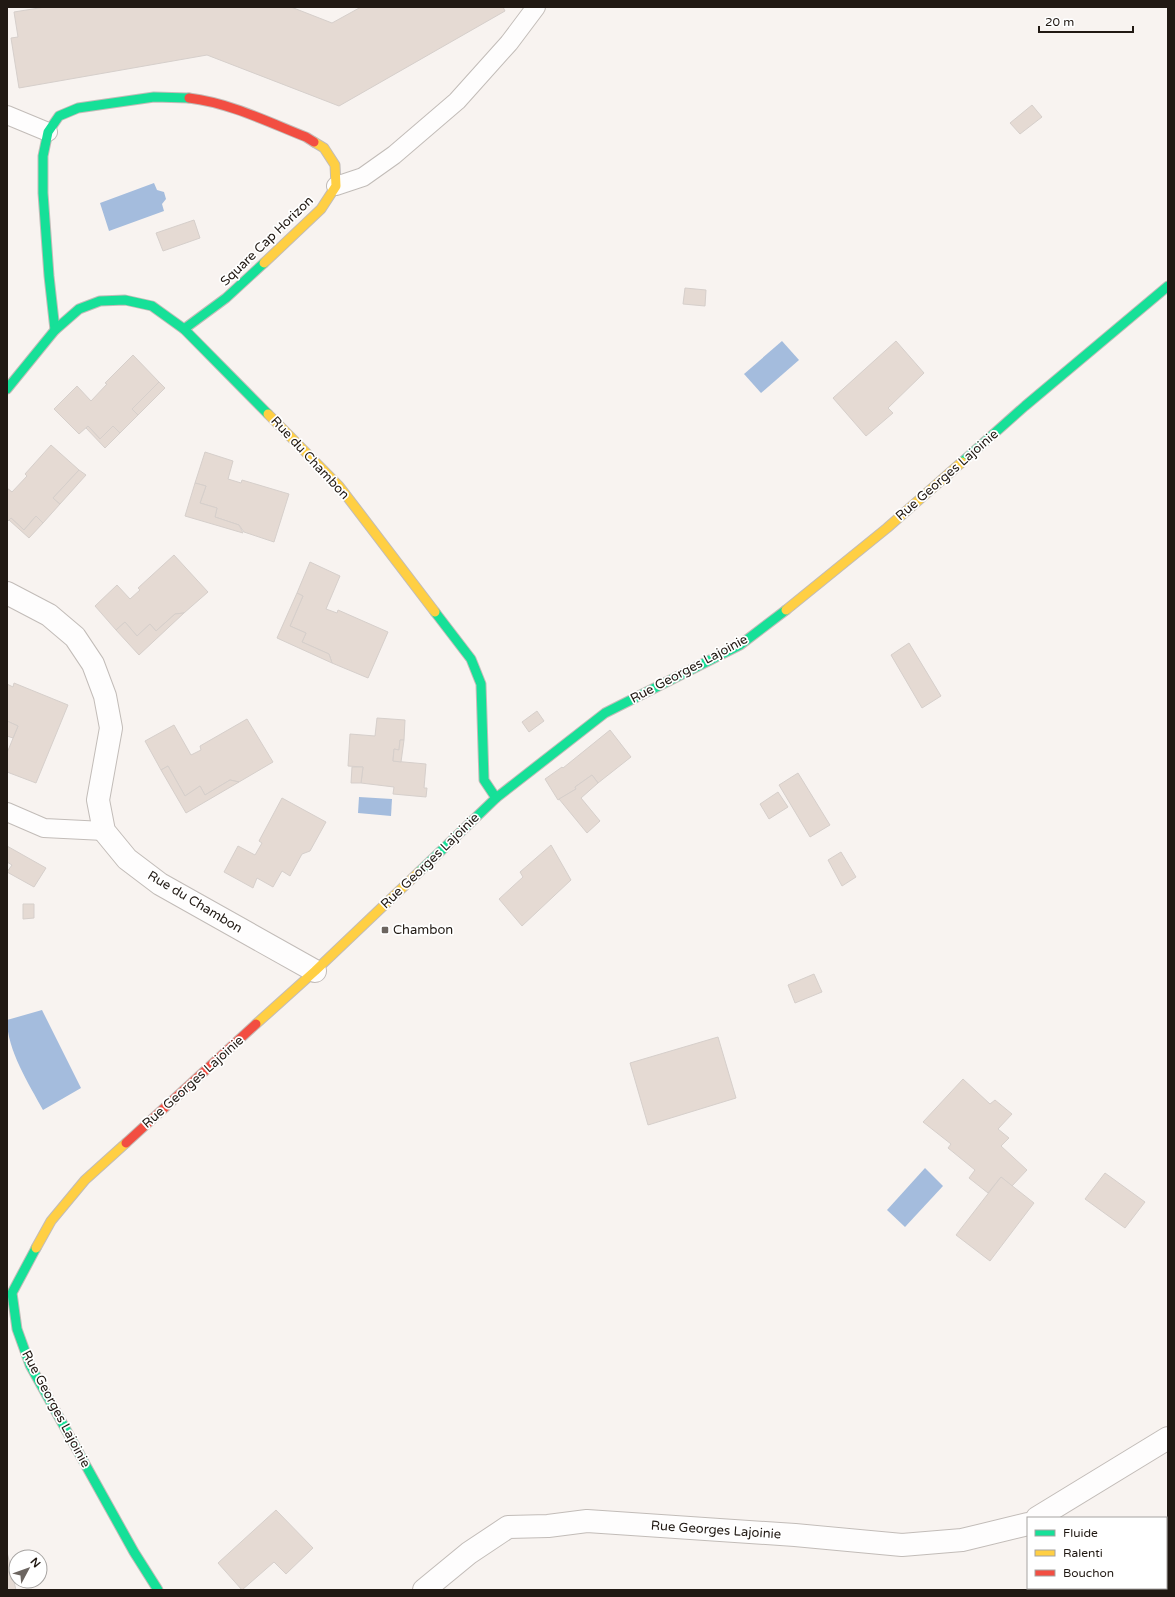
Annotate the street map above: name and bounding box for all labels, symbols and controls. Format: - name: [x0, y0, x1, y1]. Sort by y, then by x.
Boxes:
- scale bar: [1039, 8, 1133, 34]
- text: 20 m: [1045, 15, 1074, 29]
- street label: Square Cap Horizon: [217, 193, 317, 289]
- street label: Rue du Chambon: [267, 413, 353, 503]
- street label: Rue Georges Lajoinie: [892, 426, 1002, 524]
- street label: Rue Georges Lajoinie: [628, 631, 750, 707]
- street label: Rue Georges Lajoinie: [377, 810, 483, 912]
- street label: Rue du Chambon: [145, 867, 245, 937]
- place label: Chambon: [393, 922, 453, 938]
- marker: Chambon: [380, 925, 390, 935]
- street label: Rue Georges Lajoinie: [139, 1032, 247, 1132]
- street label: Rue Georges Lajoinie: [18, 1348, 94, 1470]
- street label: Rue Georges Lajoinie: [650, 1517, 782, 1543]
- legend: [1027, 1517, 1167, 1589]
- text: Fluide: [1063, 1526, 1098, 1540]
- text: Ralenti: [1063, 1546, 1103, 1560]
- north arrow: [8, 1549, 48, 1589]
- text: N: [27, 1555, 43, 1570]
- text: Bouchon: [1063, 1566, 1114, 1580]

